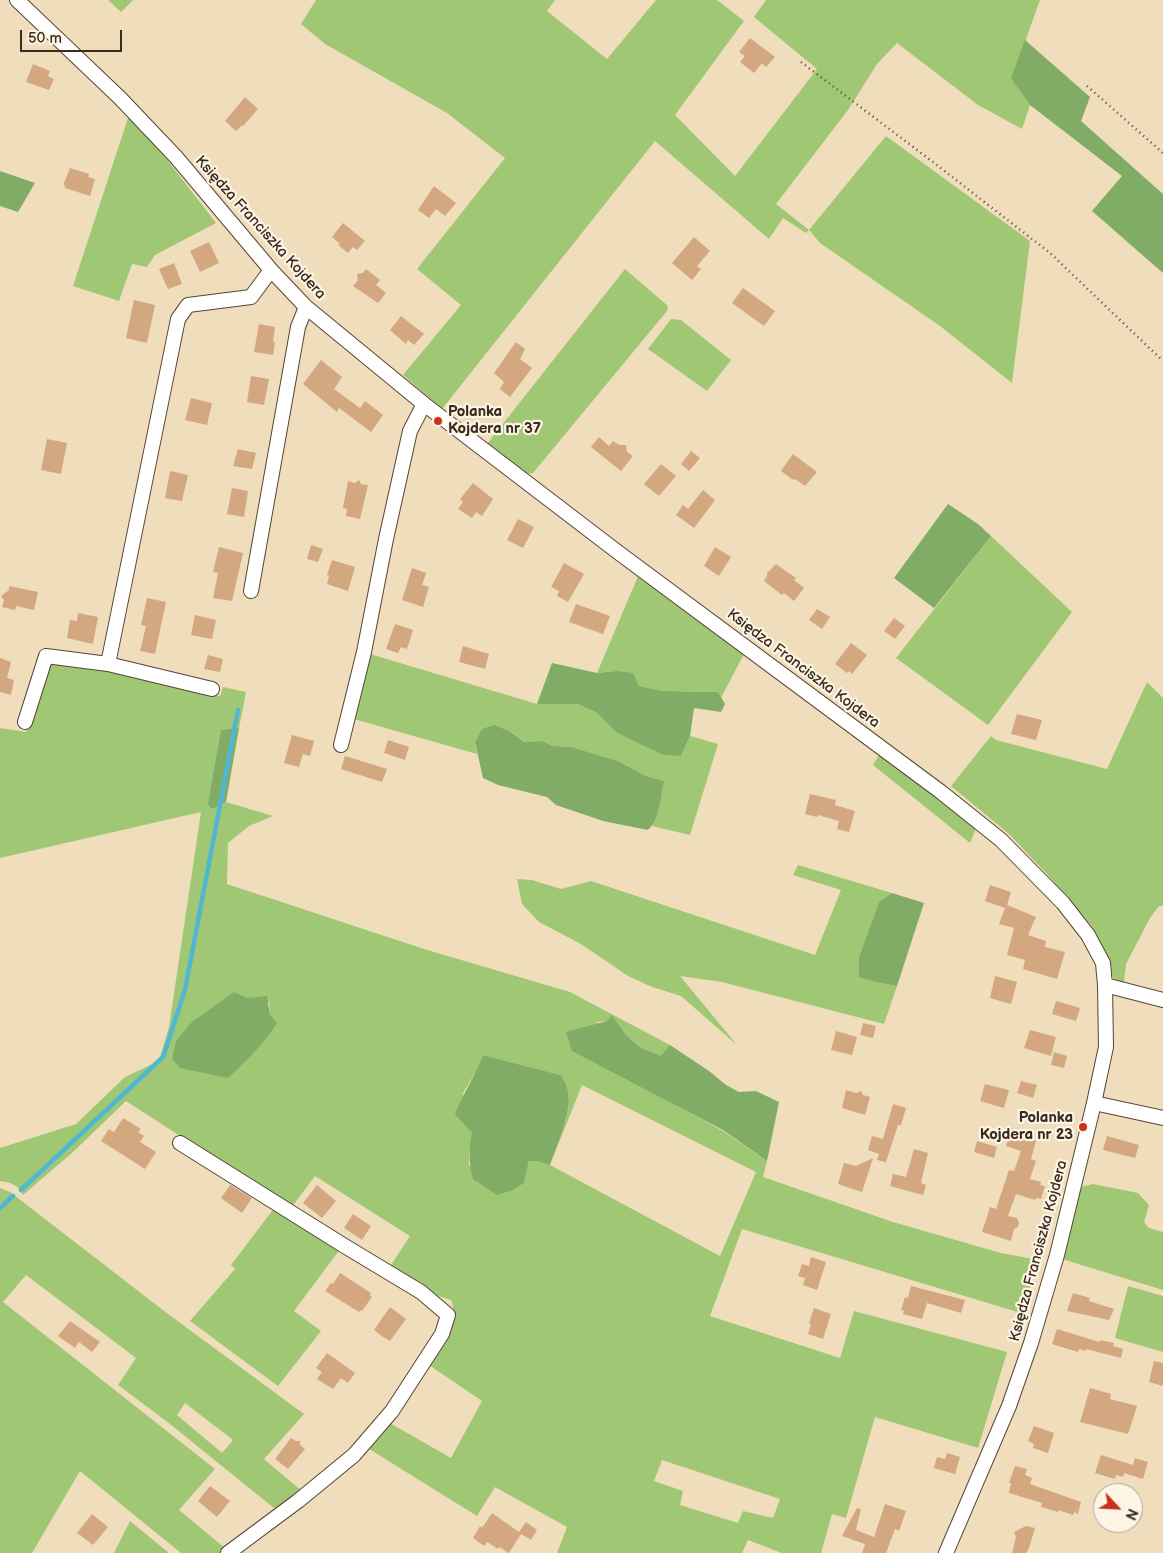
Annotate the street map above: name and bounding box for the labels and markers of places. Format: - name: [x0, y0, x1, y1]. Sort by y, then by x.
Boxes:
- place label: Polanka Kojdera nr 37: [448, 403, 541, 438]
- marker: Polanka Kojdera nr 37: [432, 415, 444, 427]
- place label: Polanka Kojdera nr 23: [980, 1109, 1073, 1144]
- marker: Polanka Kojdera nr 23: [1077, 1121, 1089, 1133]

